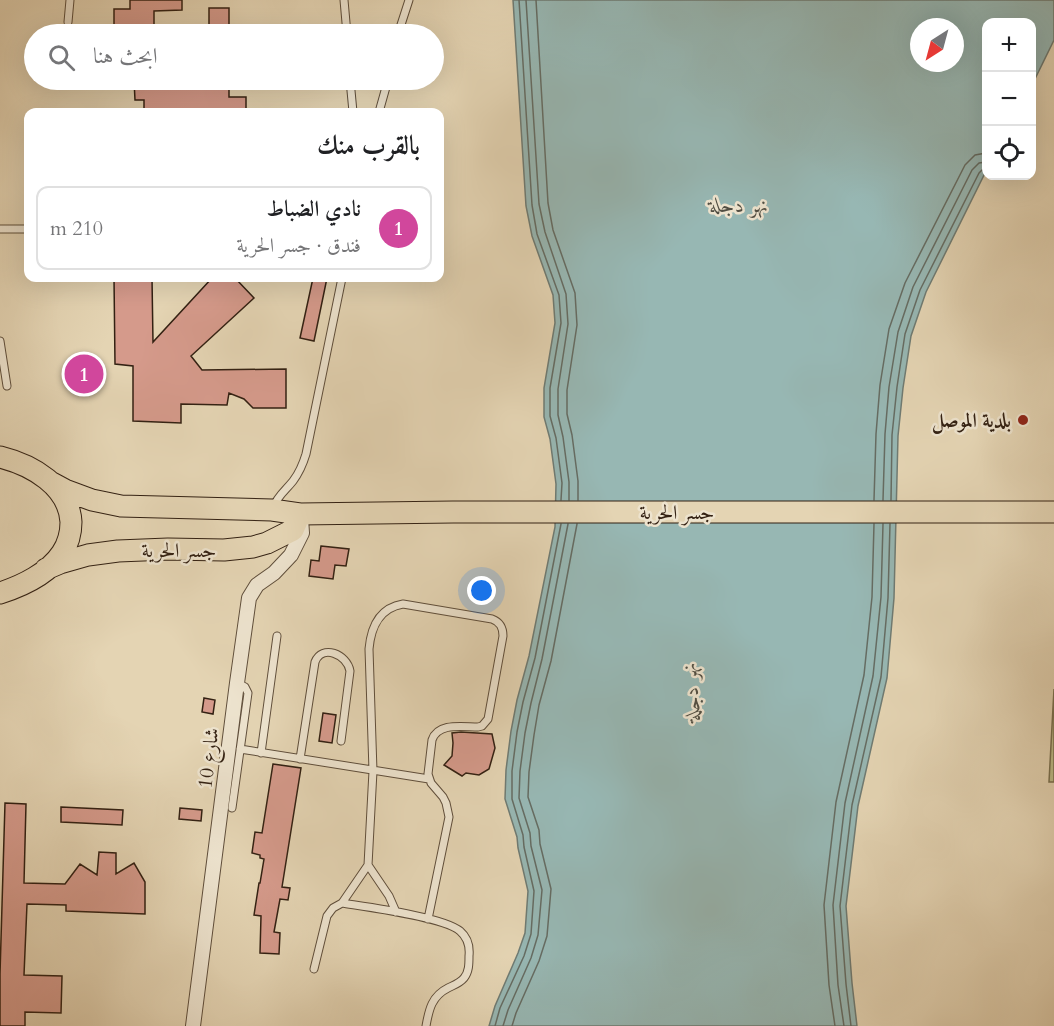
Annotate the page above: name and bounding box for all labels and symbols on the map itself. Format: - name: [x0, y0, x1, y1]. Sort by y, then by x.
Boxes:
- north arrow: [910, 18, 964, 72]
- water label: نهر دجلة: [707, 191, 768, 220]
- pin: 1: [64, 352, 104, 397]
- place label: بلدية الموصل: [932, 407, 1011, 434]
- marker: بلدية الموصل: [1016, 413, 1030, 427]
- street label: جسر الحرية: [640, 499, 714, 526]
- street label: جسر الحرية: [142, 537, 216, 564]
- your location: [467, 576, 496, 605]
- water label: نهر دجلة: [674, 661, 709, 726]
- street label: شارع 10: [191, 726, 230, 790]

